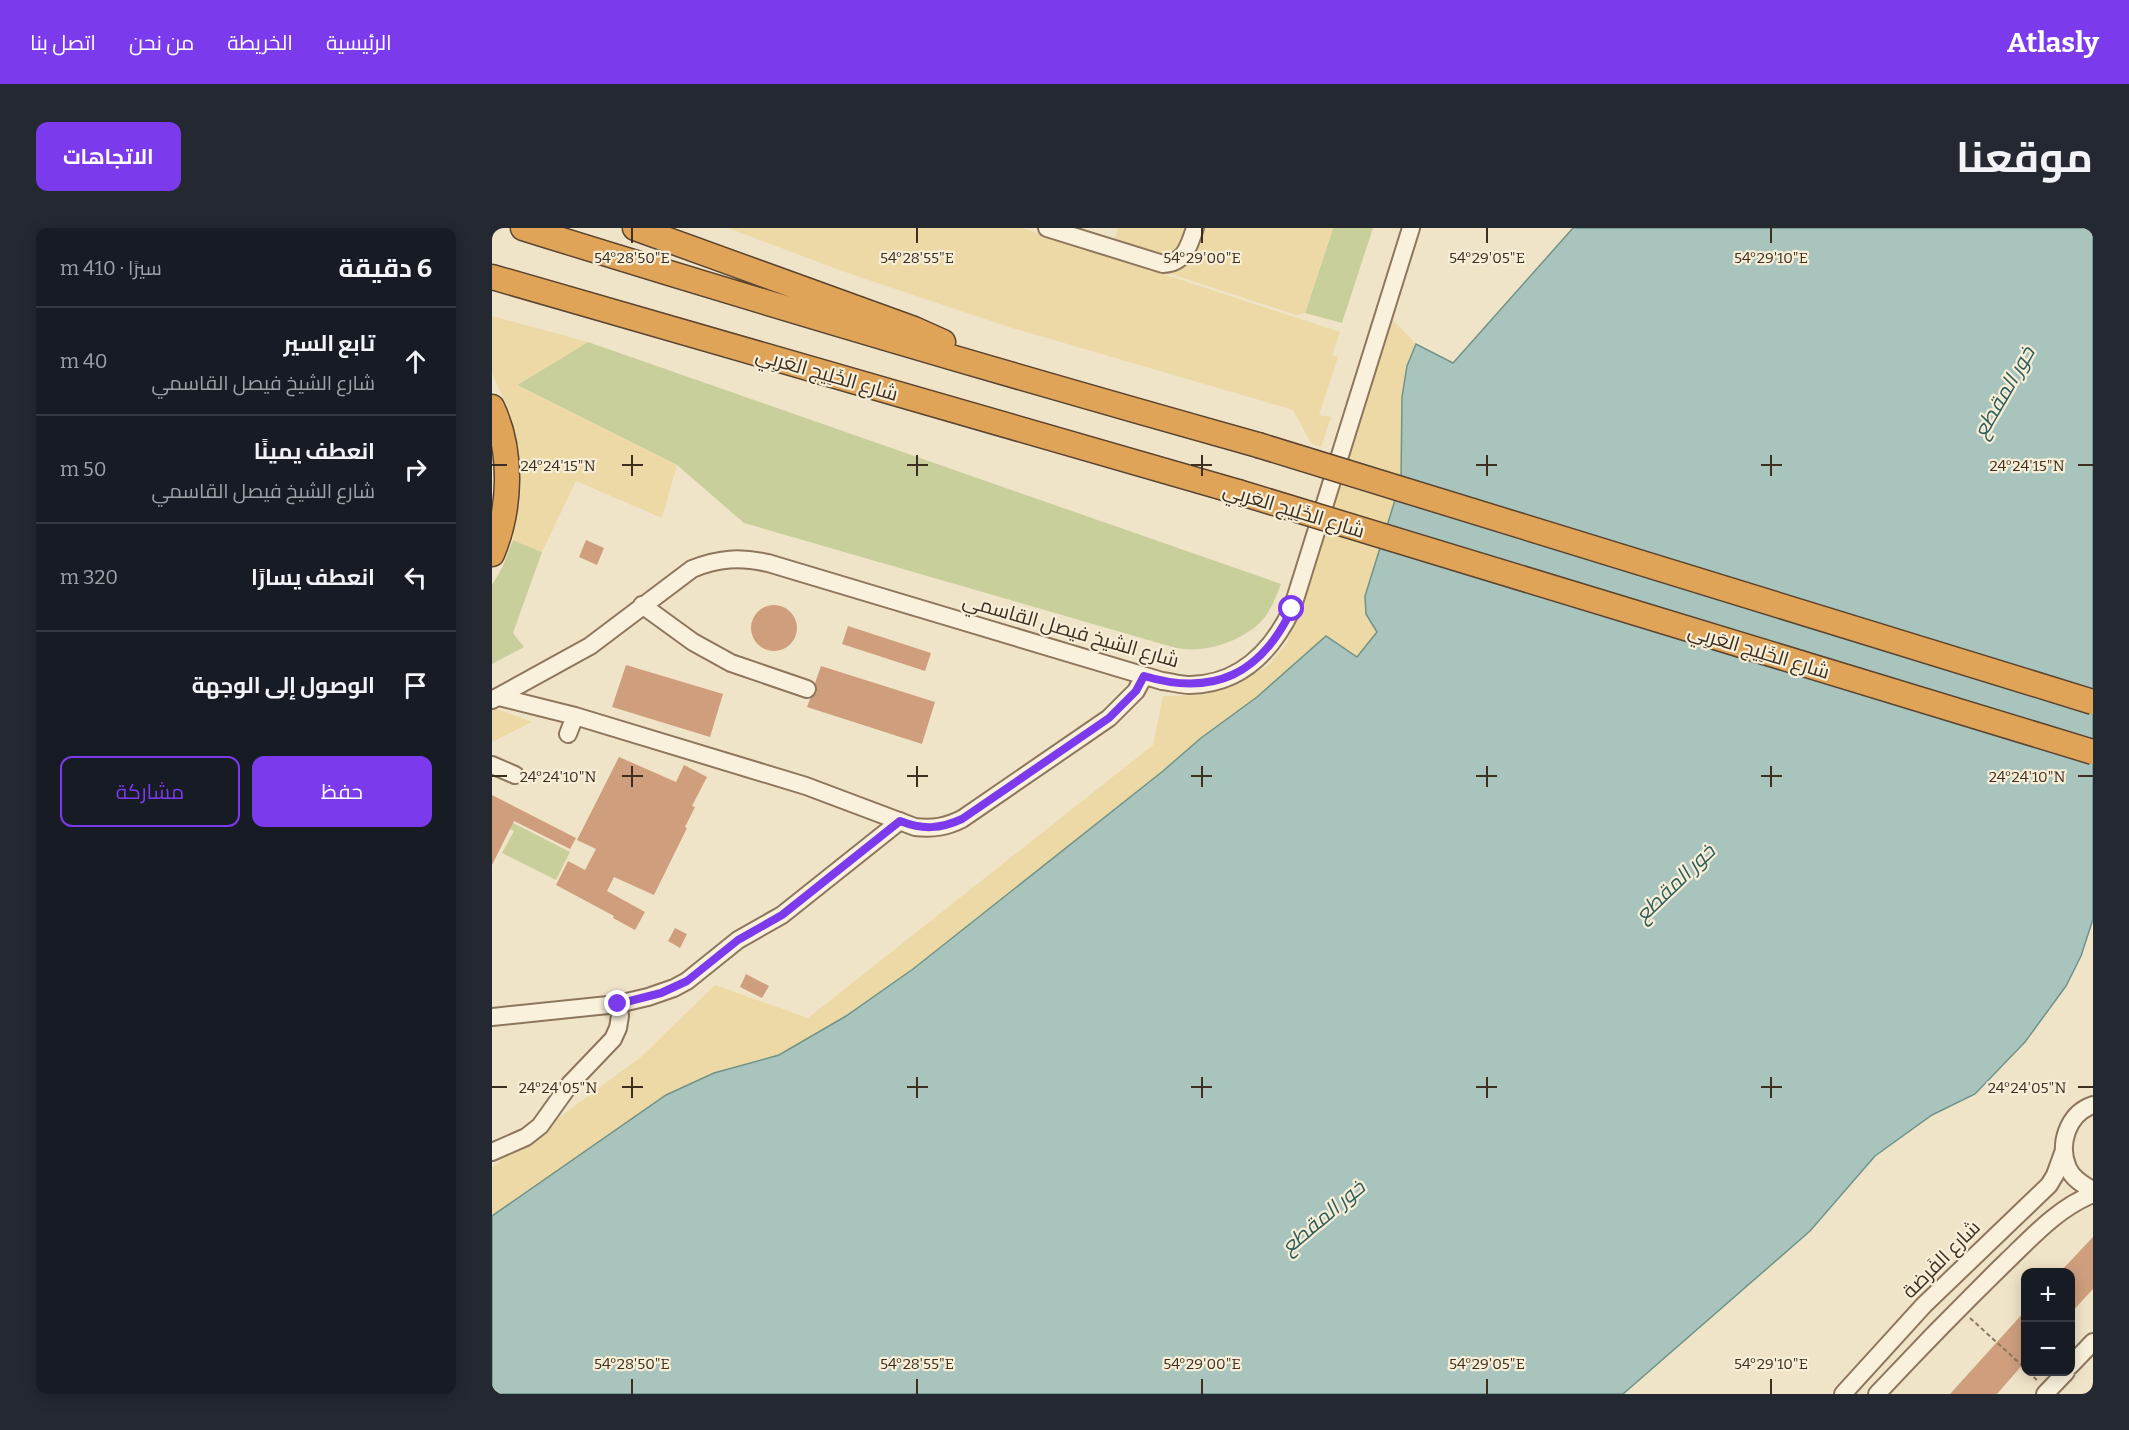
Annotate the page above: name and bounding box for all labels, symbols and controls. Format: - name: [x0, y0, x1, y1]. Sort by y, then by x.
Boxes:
- text: Atlasly: [2007, 26, 2099, 59]
- text: اتصل بنا: [30, 30, 96, 56]
- text: من نحن: [129, 30, 194, 56]
- text: الخريطة: [227, 30, 293, 56]
- text: الرئيسية: [326, 30, 392, 56]
- button: الاتجاهات: [36, 122, 181, 191]
- text: موقعنا: [1956, 133, 2093, 183]
- text: 54°28'50"E: [594, 249, 670, 267]
- text: 54°28'55"E: [880, 249, 954, 267]
- text: 54°29'00"E: [1163, 249, 1241, 267]
- text: 54°29'05"E: [1449, 249, 1525, 267]
- text: 54°29'10"E: [1734, 249, 1808, 267]
- text: 6 دقيقة: [338, 253, 432, 284]
- text: سيرًا · 410 m: [60, 256, 162, 280]
- text: تابع السير: [284, 330, 375, 357]
- water label: خور المقطع: [1967, 340, 2042, 444]
- street label: شارع الخَلِيج العَربِي: [752, 342, 901, 410]
- icon: ahead: [399, 345, 432, 378]
- text: 40 m: [60, 349, 108, 373]
- text: شارع الشيخ فيصل القاسمي: [151, 371, 375, 395]
- text: انعطف يمينًا: [254, 438, 375, 465]
- icon: right: [399, 453, 432, 486]
- text: 50 m: [60, 457, 107, 481]
- text: 24°24'15"N: [520, 457, 596, 475]
- text: 24°24'15"N: [1989, 457, 2065, 475]
- street label: شارع الخَلِيج العَربِي: [1219, 477, 1368, 547]
- text: شارع الشيخ فيصل القاسمي: [151, 479, 375, 503]
- icon: left: [399, 561, 432, 594]
- text: انعطف يسارًا: [251, 564, 375, 591]
- text: 320 m: [60, 565, 118, 589]
- street label: شارع الشيخ فيصل القاسمي: [959, 588, 1182, 676]
- route start: [1278, 595, 1304, 621]
- street label: شارع الخَلِيج العَربِي: [1684, 618, 1833, 688]
- icon: arrive: [399, 669, 432, 702]
- text: الوصول إلى الوجهة: [192, 672, 375, 699]
- button: مشاركة: [60, 756, 240, 827]
- button: حفظ: [252, 756, 432, 827]
- text: 24°24'10"N: [520, 768, 596, 786]
- text: 24°24'10"N: [1989, 768, 2065, 786]
- water label: خور المقطع: [1629, 838, 1722, 929]
- route end: [604, 990, 630, 1016]
- text: 24°24'05"N: [519, 1079, 597, 1097]
- text: 24°24'05"N: [1988, 1079, 2066, 1097]
- water label: خور المقطع: [1275, 1174, 1372, 1261]
- street label: شارع الفَرضة: [1897, 1215, 1986, 1304]
- map controls: [2021, 1268, 2075, 1376]
- button: +: [2021, 1268, 2075, 1322]
- button: −: [2021, 1322, 2075, 1376]
- text: 54°28'50"E: [594, 1355, 670, 1373]
- text: 54°28'55"E: [880, 1355, 954, 1373]
- text: 54°29'00"E: [1163, 1355, 1241, 1373]
- text: 54°29'05"E: [1449, 1355, 1525, 1373]
- text: 54°29'10"E: [1734, 1355, 1808, 1373]

